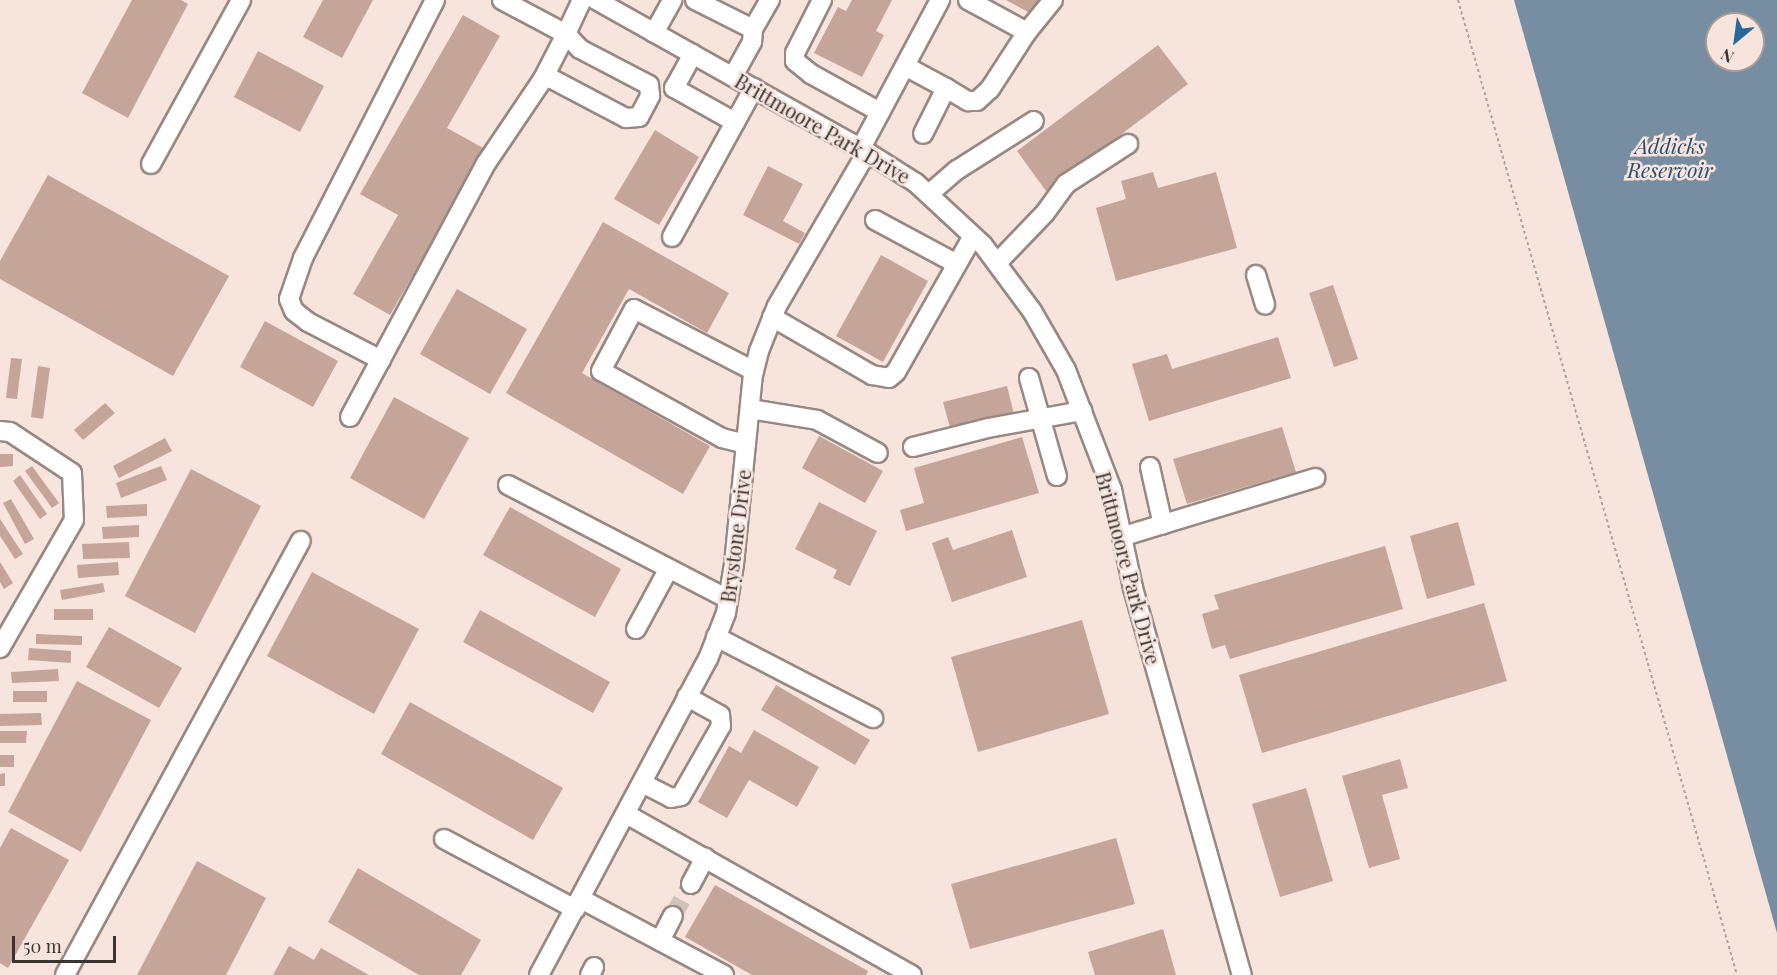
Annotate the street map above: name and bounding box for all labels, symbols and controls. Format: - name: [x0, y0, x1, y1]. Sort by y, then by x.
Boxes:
- north arrow: [1705, 12, 1765, 72]
- text: N: [1717, 44, 1737, 68]
- street label: Brittmoore Park Drive: [731, 68, 915, 188]
- water label: Addicks Reservoir: [1627, 132, 1713, 182]
- street label: Brystone Drive: [715, 468, 755, 604]
- street label: Brittmoore Park Drive: [1092, 469, 1166, 667]
- scale bar: [15, 924, 118, 962]
- text: 50 m: [23, 934, 62, 958]

